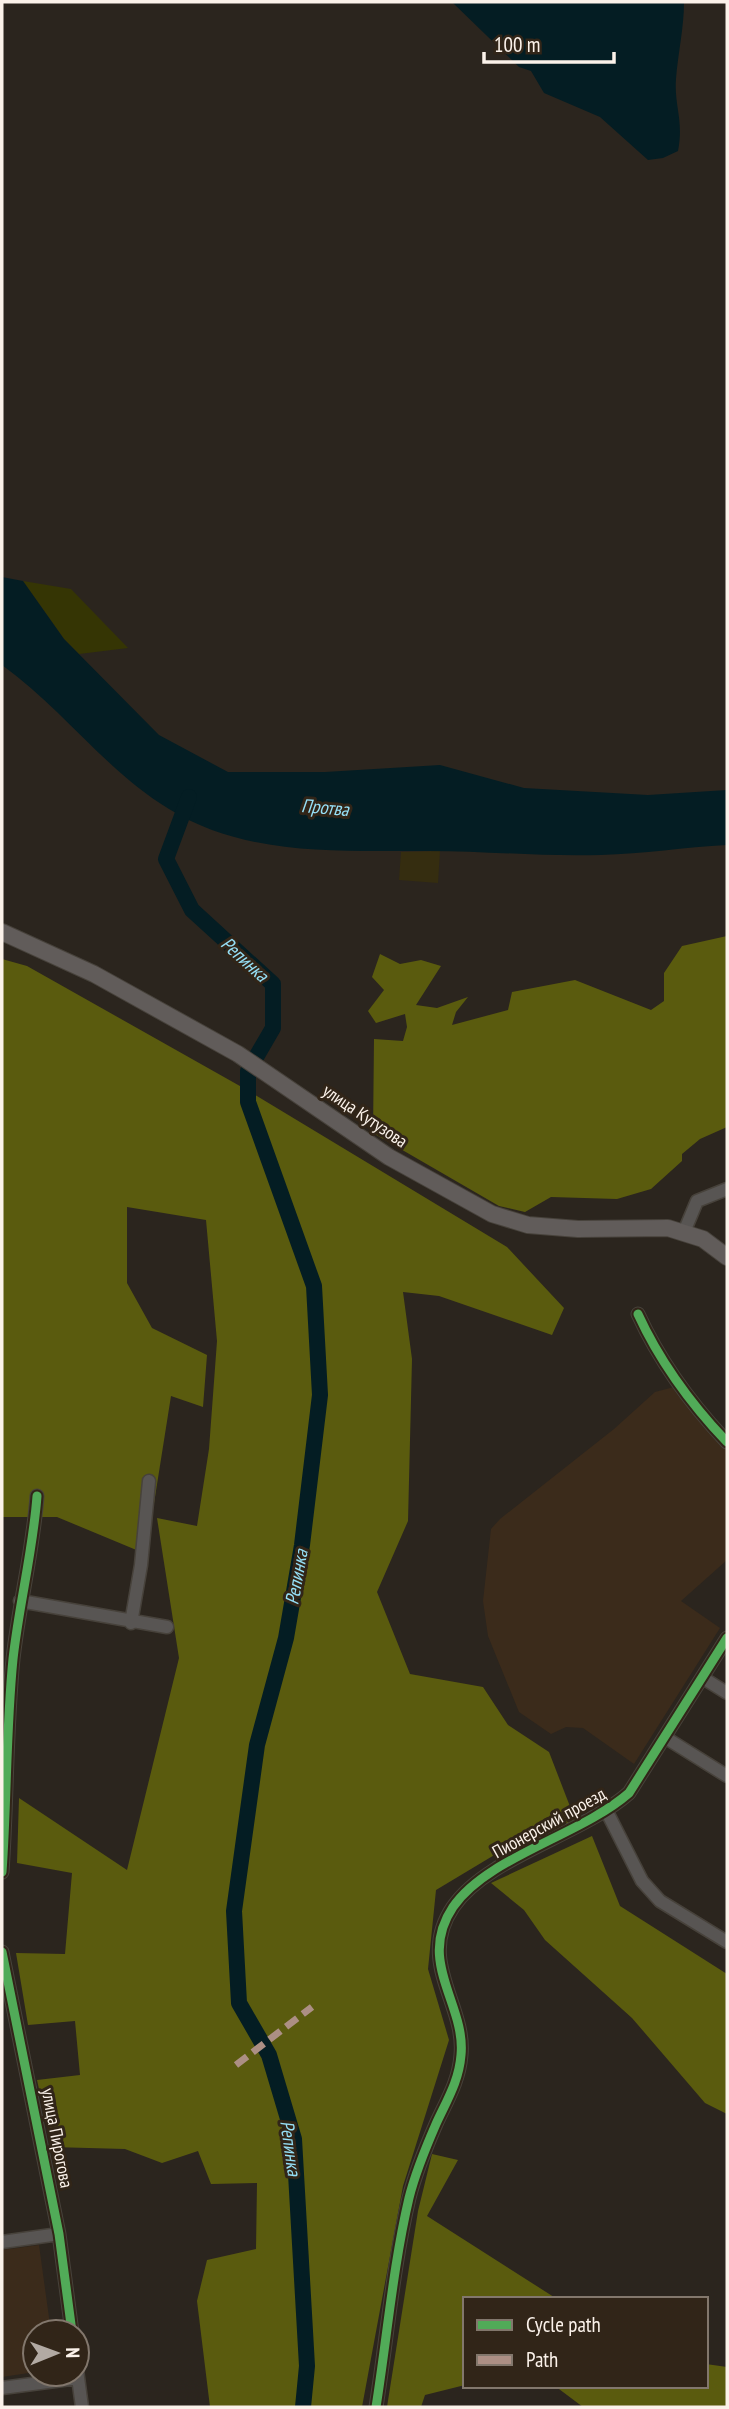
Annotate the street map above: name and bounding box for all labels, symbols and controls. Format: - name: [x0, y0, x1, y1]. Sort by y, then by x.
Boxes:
- scale bar: [484, 21, 614, 65]
- text: 100 m: [494, 31, 540, 58]
- water label: Протва: [300, 793, 351, 821]
- water label: Репинка: [216, 931, 275, 987]
- street label: улица Кутузова: [318, 1079, 412, 1152]
- water label: Репинка: [279, 1546, 313, 1606]
- street label: Пионерский проезд: [488, 1782, 610, 1863]
- street label: улица Пирогова: [37, 2086, 78, 2190]
- water label: Репинка: [275, 2119, 307, 2179]
- legend: [463, 2297, 708, 2388]
- text: Cycle path: [526, 2311, 601, 2338]
- north arrow: [21, 2318, 91, 2388]
- text: Path: [526, 2346, 558, 2373]
- text: N: [61, 2347, 85, 2358]

